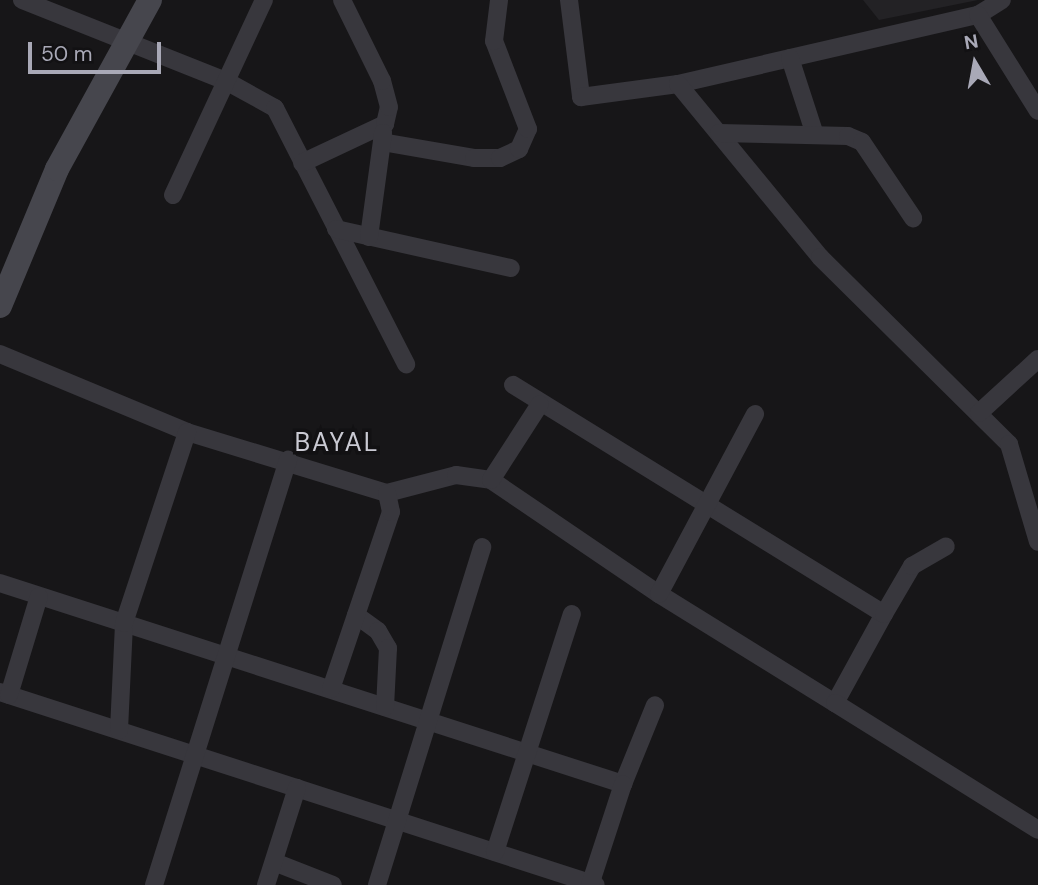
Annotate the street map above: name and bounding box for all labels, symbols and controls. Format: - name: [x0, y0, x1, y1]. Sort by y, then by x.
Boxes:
- scale bar: [32, 28, 164, 72]
- north arrow: [940, 28, 1010, 98]
- text: N: [962, 28, 980, 55]
- text: 50 m: [41, 40, 92, 68]
- district label: BAYAL: [295, 427, 379, 459]

